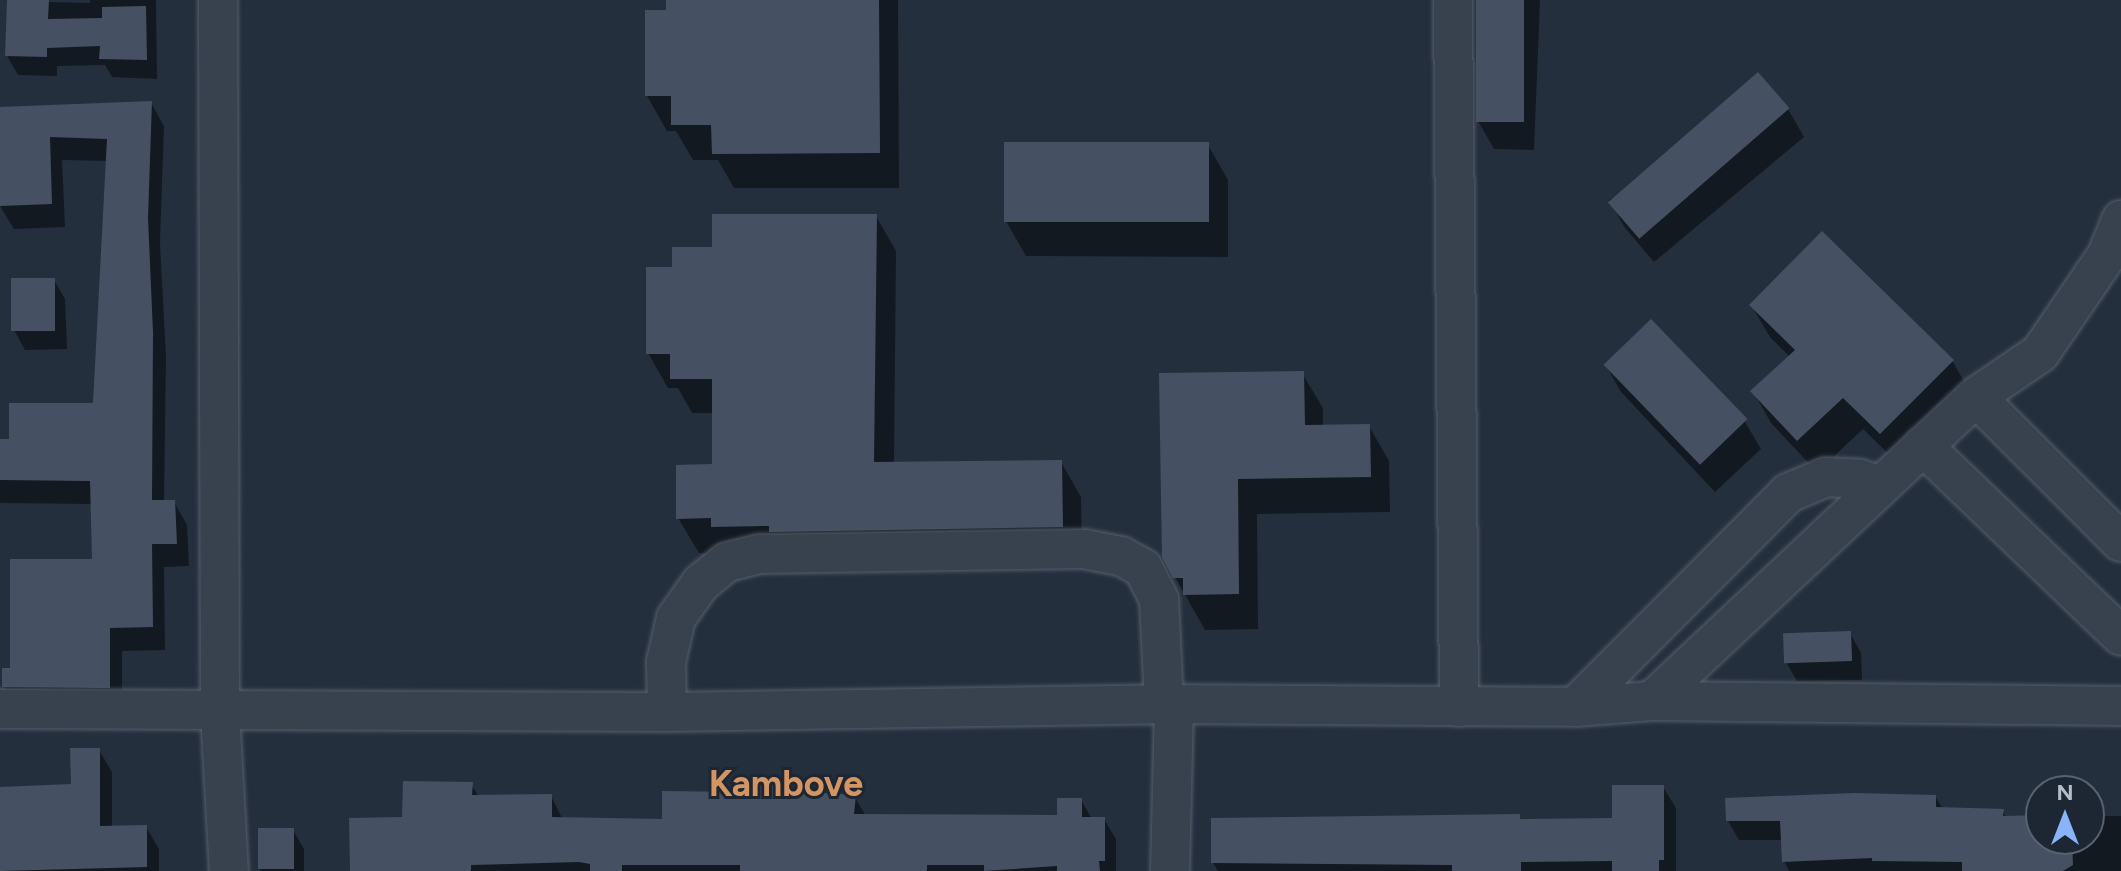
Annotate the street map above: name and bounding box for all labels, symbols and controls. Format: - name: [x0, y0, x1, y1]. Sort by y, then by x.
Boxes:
- district label: Kambove: [709, 762, 863, 806]
- north arrow: [2025, 775, 2105, 855]
- text: N: [2056, 779, 2074, 806]

